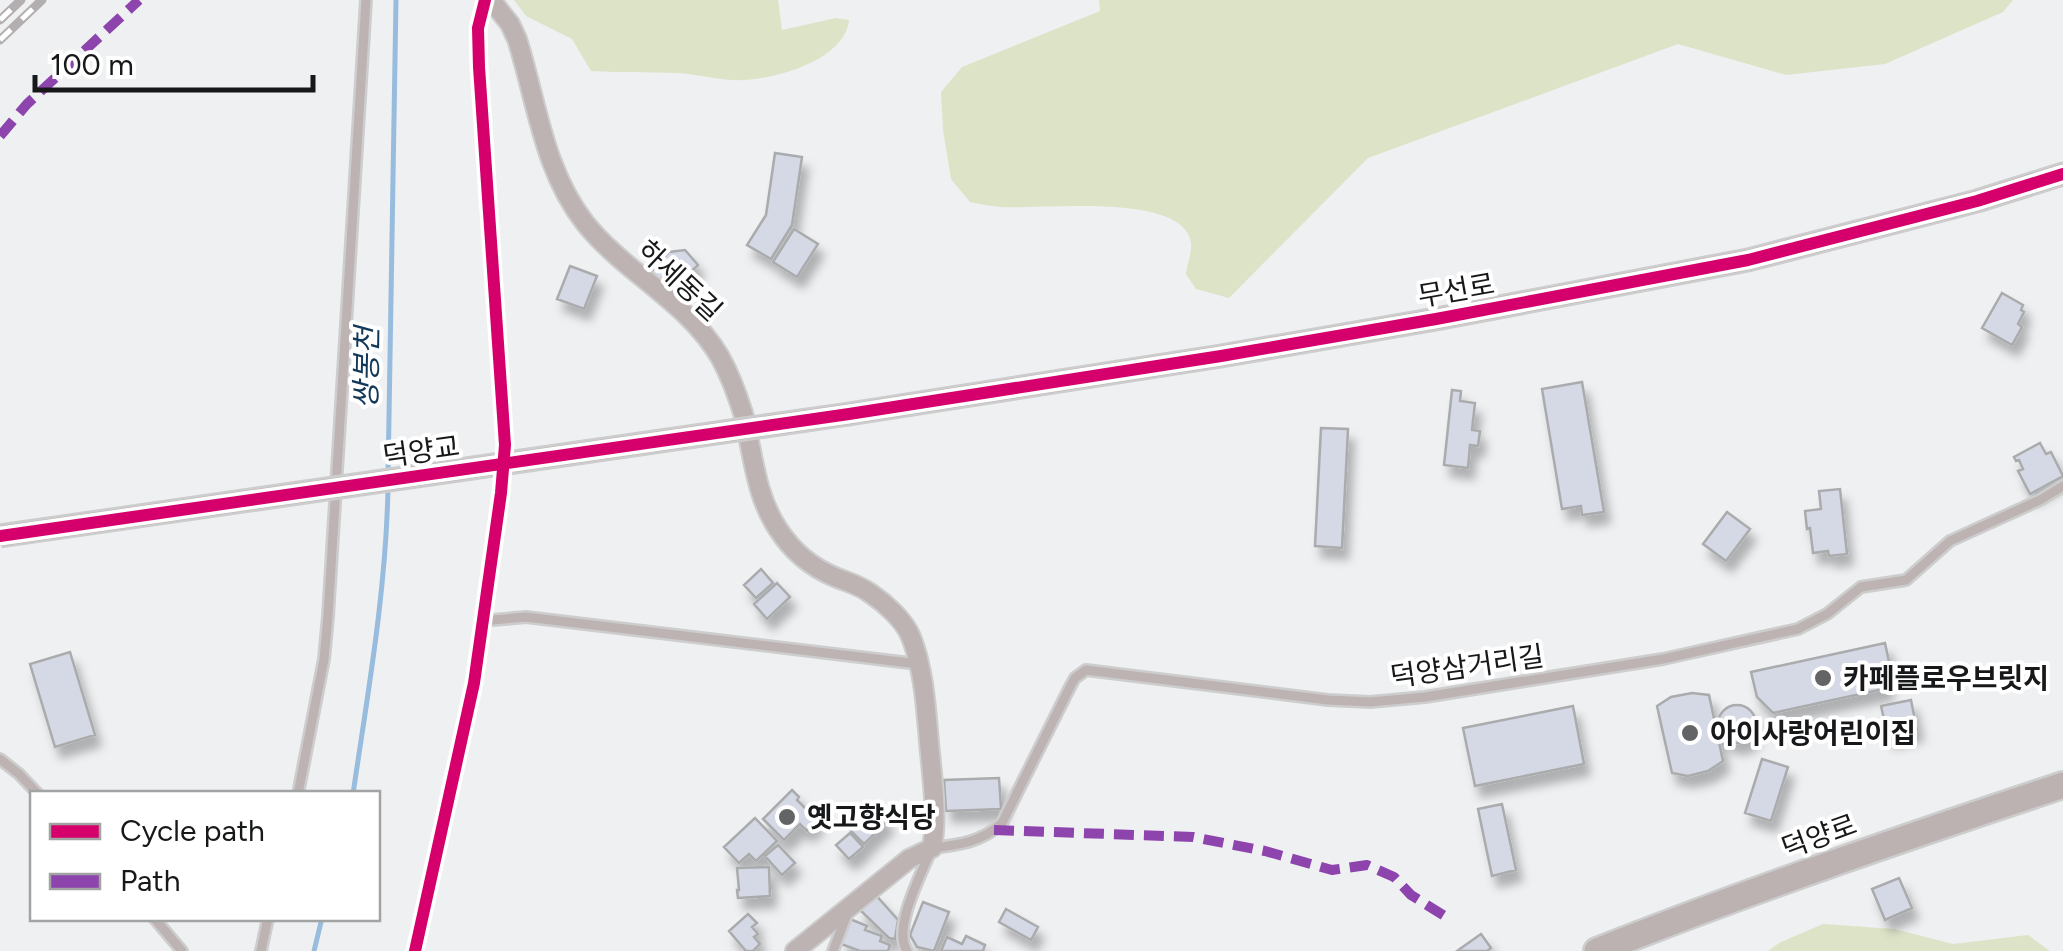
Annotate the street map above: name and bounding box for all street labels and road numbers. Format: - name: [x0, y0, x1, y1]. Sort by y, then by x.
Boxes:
- street label: 하세동길: [631, 232, 729, 328]
- street label: 무선로: [1415, 267, 1497, 313]
- street label: 덕양교: [380, 429, 462, 473]
- street label: 덕양삼거리길: [1388, 638, 1546, 694]
- street label: 덕양로: [1777, 807, 1861, 865]

